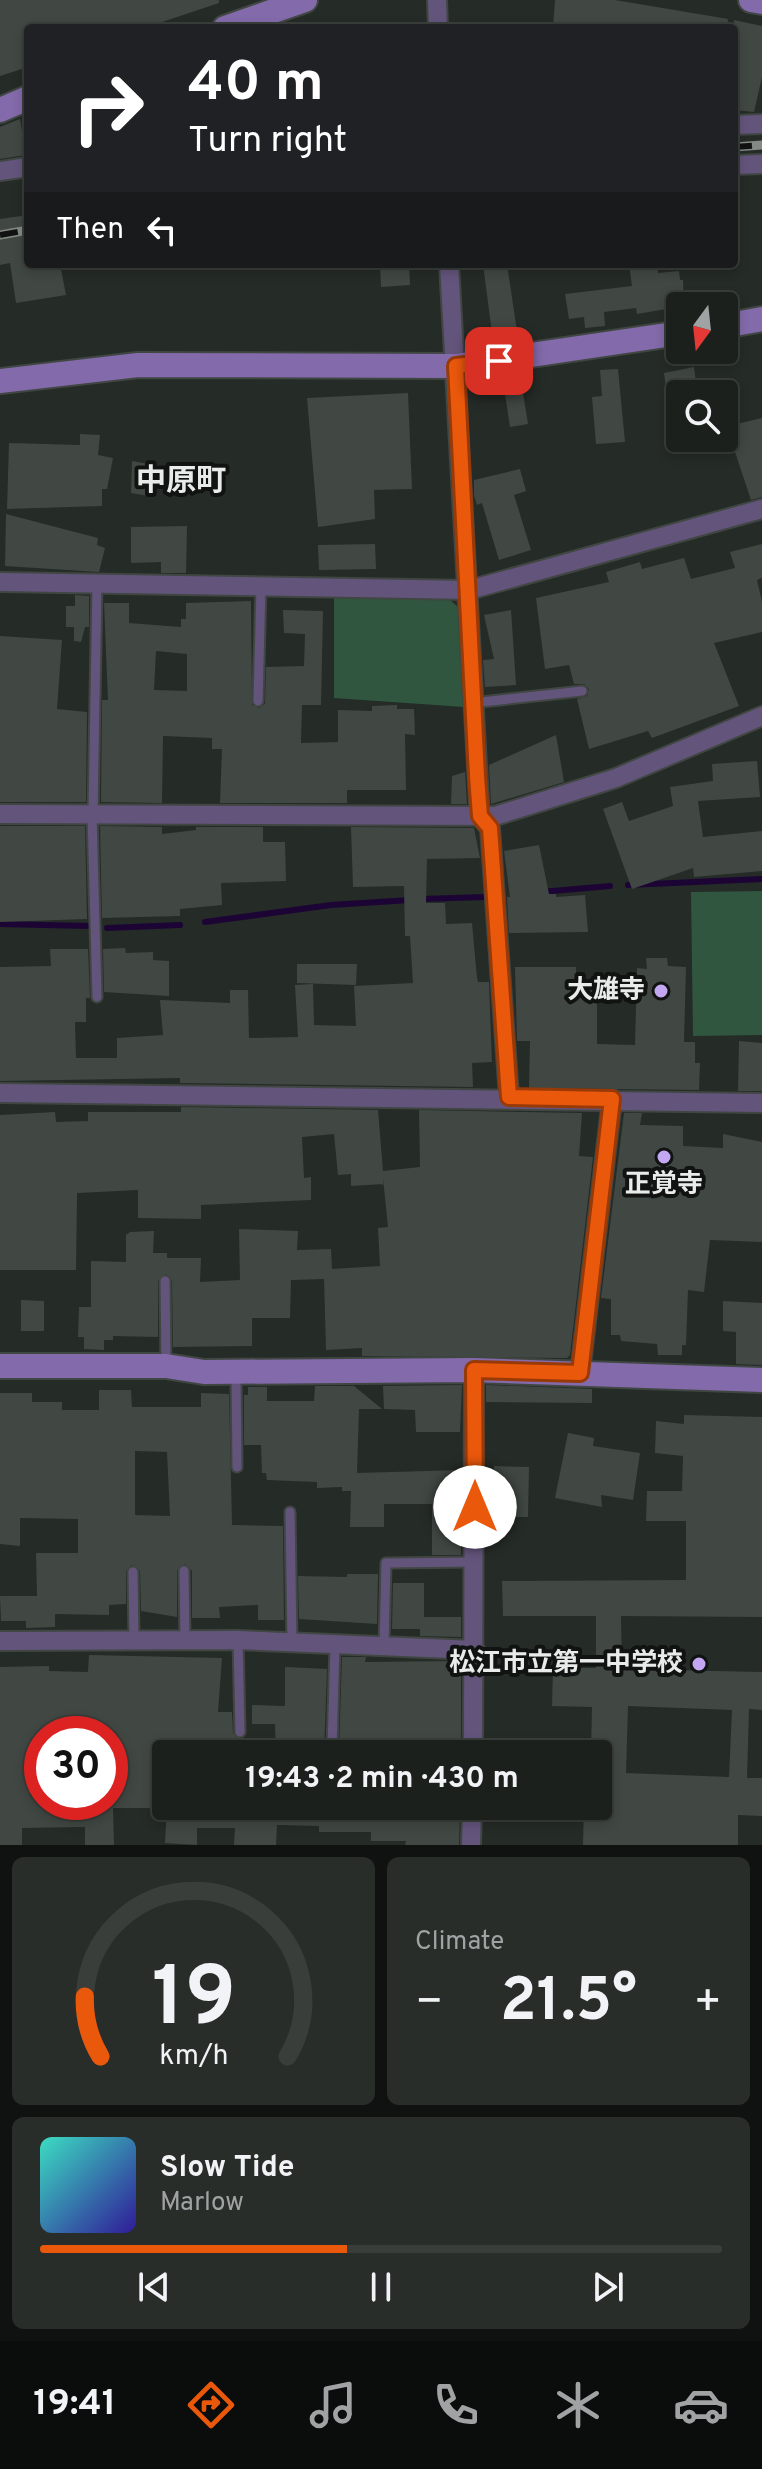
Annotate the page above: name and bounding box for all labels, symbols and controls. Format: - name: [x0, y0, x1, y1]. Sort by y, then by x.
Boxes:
- text: 40 m: [188, 50, 324, 120]
- icon: right: [56, 56, 160, 160]
- text: Turn right: [188, 119, 347, 165]
- icon: left: [140, 208, 184, 252]
- text: Then: [56, 212, 124, 249]
- north arrow: [666, 292, 738, 364]
- map controls: [666, 292, 738, 452]
- pin: [465, 327, 533, 395]
- icon: arrive: [477, 339, 521, 383]
- button: search: [666, 380, 738, 452]
- district label: 中原町: [136, 464, 226, 501]
- place label: 大雄寺: [567, 975, 645, 1008]
- marker: 大雄寺: [652, 982, 670, 1000]
- marker: 正覚寺: [655, 1148, 673, 1166]
- place label: 正覚寺: [625, 1169, 703, 1202]
- position arrow: [433, 1465, 517, 1549]
- place label: 松江市立第一中学校: [449, 1648, 683, 1681]
- marker: 松江市立第一中学校: [690, 1655, 708, 1673]
- speed limit sign: 30: [24, 1716, 128, 1820]
- text: 19:43 · 2 min · 430 m: [245, 1761, 519, 1798]
- text: Climate: [415, 1926, 504, 1959]
- text: 19: [151, 1950, 236, 2055]
- text: 21.5°: [500, 1966, 637, 2042]
- text: −: [415, 1976, 443, 2032]
- text: +: [694, 1976, 722, 2032]
- text: km/h: [159, 2039, 228, 2075]
- text: Slow Tide: [160, 2150, 294, 2187]
- text: Marlow: [160, 2187, 244, 2220]
- icon: previous: [132, 2265, 176, 2309]
- icon: pause: [359, 2265, 403, 2309]
- icon: next: [586, 2265, 630, 2309]
- icon: directions: [183, 2377, 239, 2433]
- icon: music: [305, 2377, 361, 2433]
- icon: phone: [428, 2377, 484, 2433]
- icon: climate: [550, 2377, 606, 2433]
- icon: car: [673, 2377, 729, 2433]
- text: 19:41: [33, 2382, 116, 2428]

